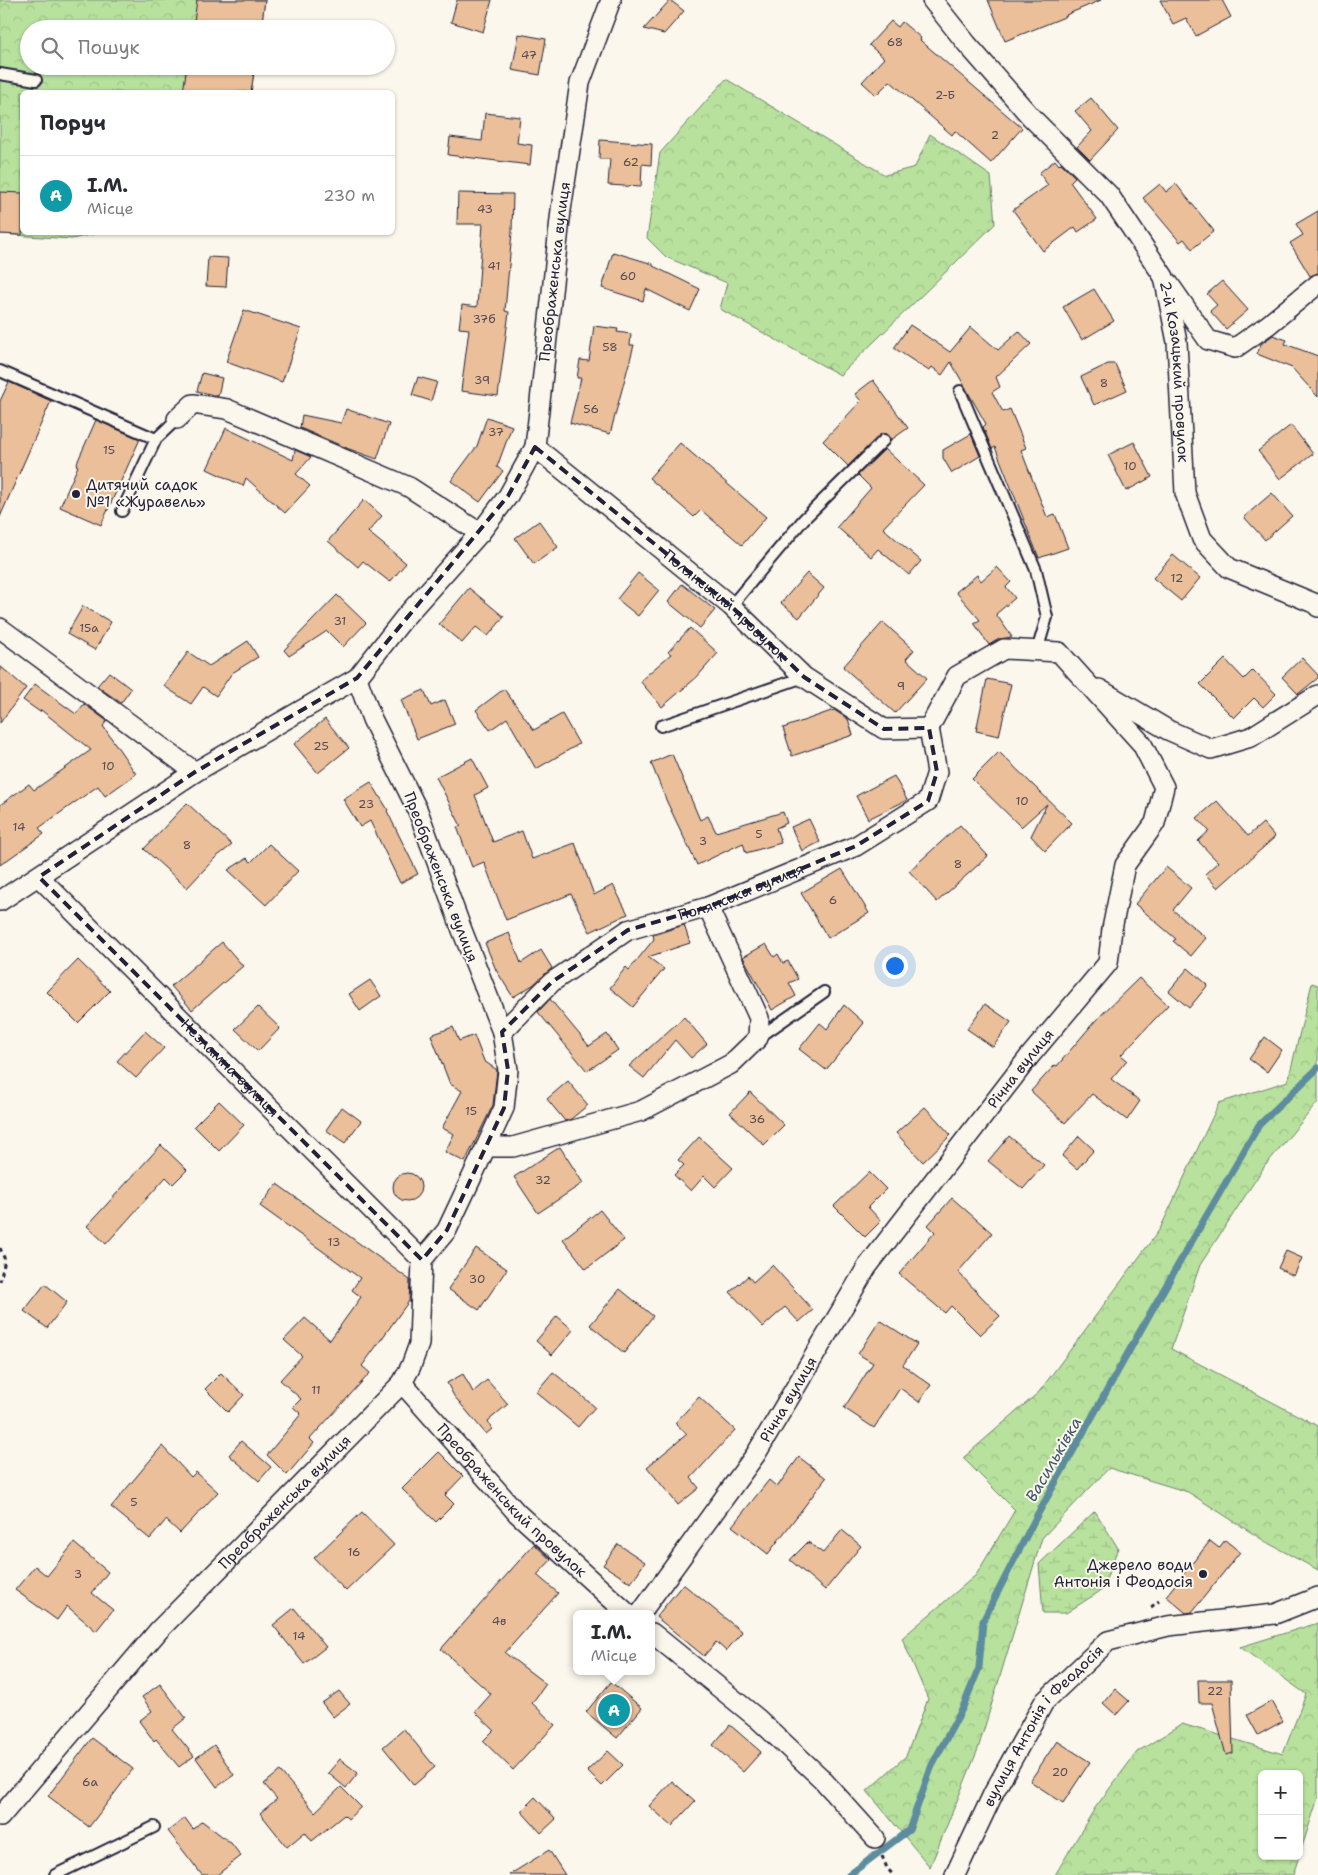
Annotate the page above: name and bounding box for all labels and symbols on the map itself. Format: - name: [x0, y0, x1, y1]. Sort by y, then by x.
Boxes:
- house number: 68: [887, 34, 903, 50]
- house number: 47: [521, 47, 537, 63]
- house number: 2-Б: [935, 87, 955, 103]
- house number: 2: [991, 127, 999, 143]
- house number: 62: [623, 154, 639, 170]
- street label: Преображенська вулиця: [534, 180, 575, 363]
- house number: 43: [477, 201, 493, 217]
- house number: 41: [488, 258, 500, 274]
- house number: 60: [620, 268, 636, 284]
- street label: 2-й Козацький провулок: [1155, 279, 1193, 463]
- house number: 37б: [472, 311, 496, 327]
- house number: 58: [602, 339, 618, 355]
- house number: 39: [474, 372, 490, 388]
- house number: 8: [1100, 375, 1108, 391]
- house number: 56: [583, 401, 599, 417]
- house number: 37: [488, 424, 504, 440]
- house number: 15: [103, 442, 115, 458]
- house number: 10: [1123, 458, 1137, 474]
- place label: Дитячий садок №1 «Журавель»: [86, 475, 205, 512]
- marker: Дитячий садок №1 «Журавель»: [70, 488, 82, 500]
- street label: Полянський провулок: [659, 545, 792, 666]
- house number: 12: [1171, 570, 1183, 586]
- house number: 31: [334, 613, 346, 629]
- house number: 15а: [79, 620, 99, 636]
- house number: 9: [897, 678, 905, 694]
- house number: 25: [313, 738, 329, 754]
- house number: 10: [101, 758, 115, 774]
- street label: Преображенська вулиця: [399, 789, 483, 965]
- house number: 10: [1015, 793, 1029, 809]
- house number: 23: [358, 796, 374, 812]
- house number: 14: [13, 819, 25, 835]
- house number: 5: [755, 826, 763, 842]
- house number: 3: [699, 833, 707, 849]
- house number: 8: [183, 837, 191, 853]
- house number: 8: [954, 856, 962, 872]
- street label: Полянська вулиця: [676, 859, 807, 925]
- house number: 6: [829, 892, 837, 908]
- your location: [882, 953, 908, 979]
- street label: Незламна вулиця: [176, 1014, 284, 1122]
- street label: Річна вулиця: [983, 1025, 1058, 1113]
- house number: 15: [465, 1103, 477, 1119]
- house number: 36: [749, 1111, 765, 1127]
- house number: 32: [535, 1172, 551, 1188]
- house number: 13: [328, 1234, 340, 1250]
- house number: 30: [469, 1271, 485, 1287]
- street label: Річна вулиця: [755, 1353, 822, 1446]
- house number: 11: [311, 1382, 321, 1398]
- water label: Васильківка: [1021, 1413, 1086, 1505]
- street label: Преображенський провулок: [433, 1419, 591, 1582]
- street label: Преображенська вулиця: [214, 1431, 355, 1574]
- house number: 5: [130, 1494, 138, 1510]
- house number: 16: [347, 1544, 361, 1560]
- place label: Джерело води Антонія і Феодосія: [1054, 1555, 1193, 1592]
- house number: 3: [74, 1566, 82, 1582]
- marker: Джерело води Антонія і Феодосія: [1197, 1568, 1209, 1580]
- house number: 4в: [492, 1613, 506, 1629]
- house number: 14: [293, 1628, 305, 1644]
- street label: вулиця Антонія і Феодосія: [979, 1640, 1108, 1810]
- house number: 22: [1207, 1683, 1223, 1699]
- pin: A: [598, 1691, 630, 1729]
- house number: 20: [1052, 1764, 1068, 1780]
- house number: 6а: [82, 1774, 98, 1790]

